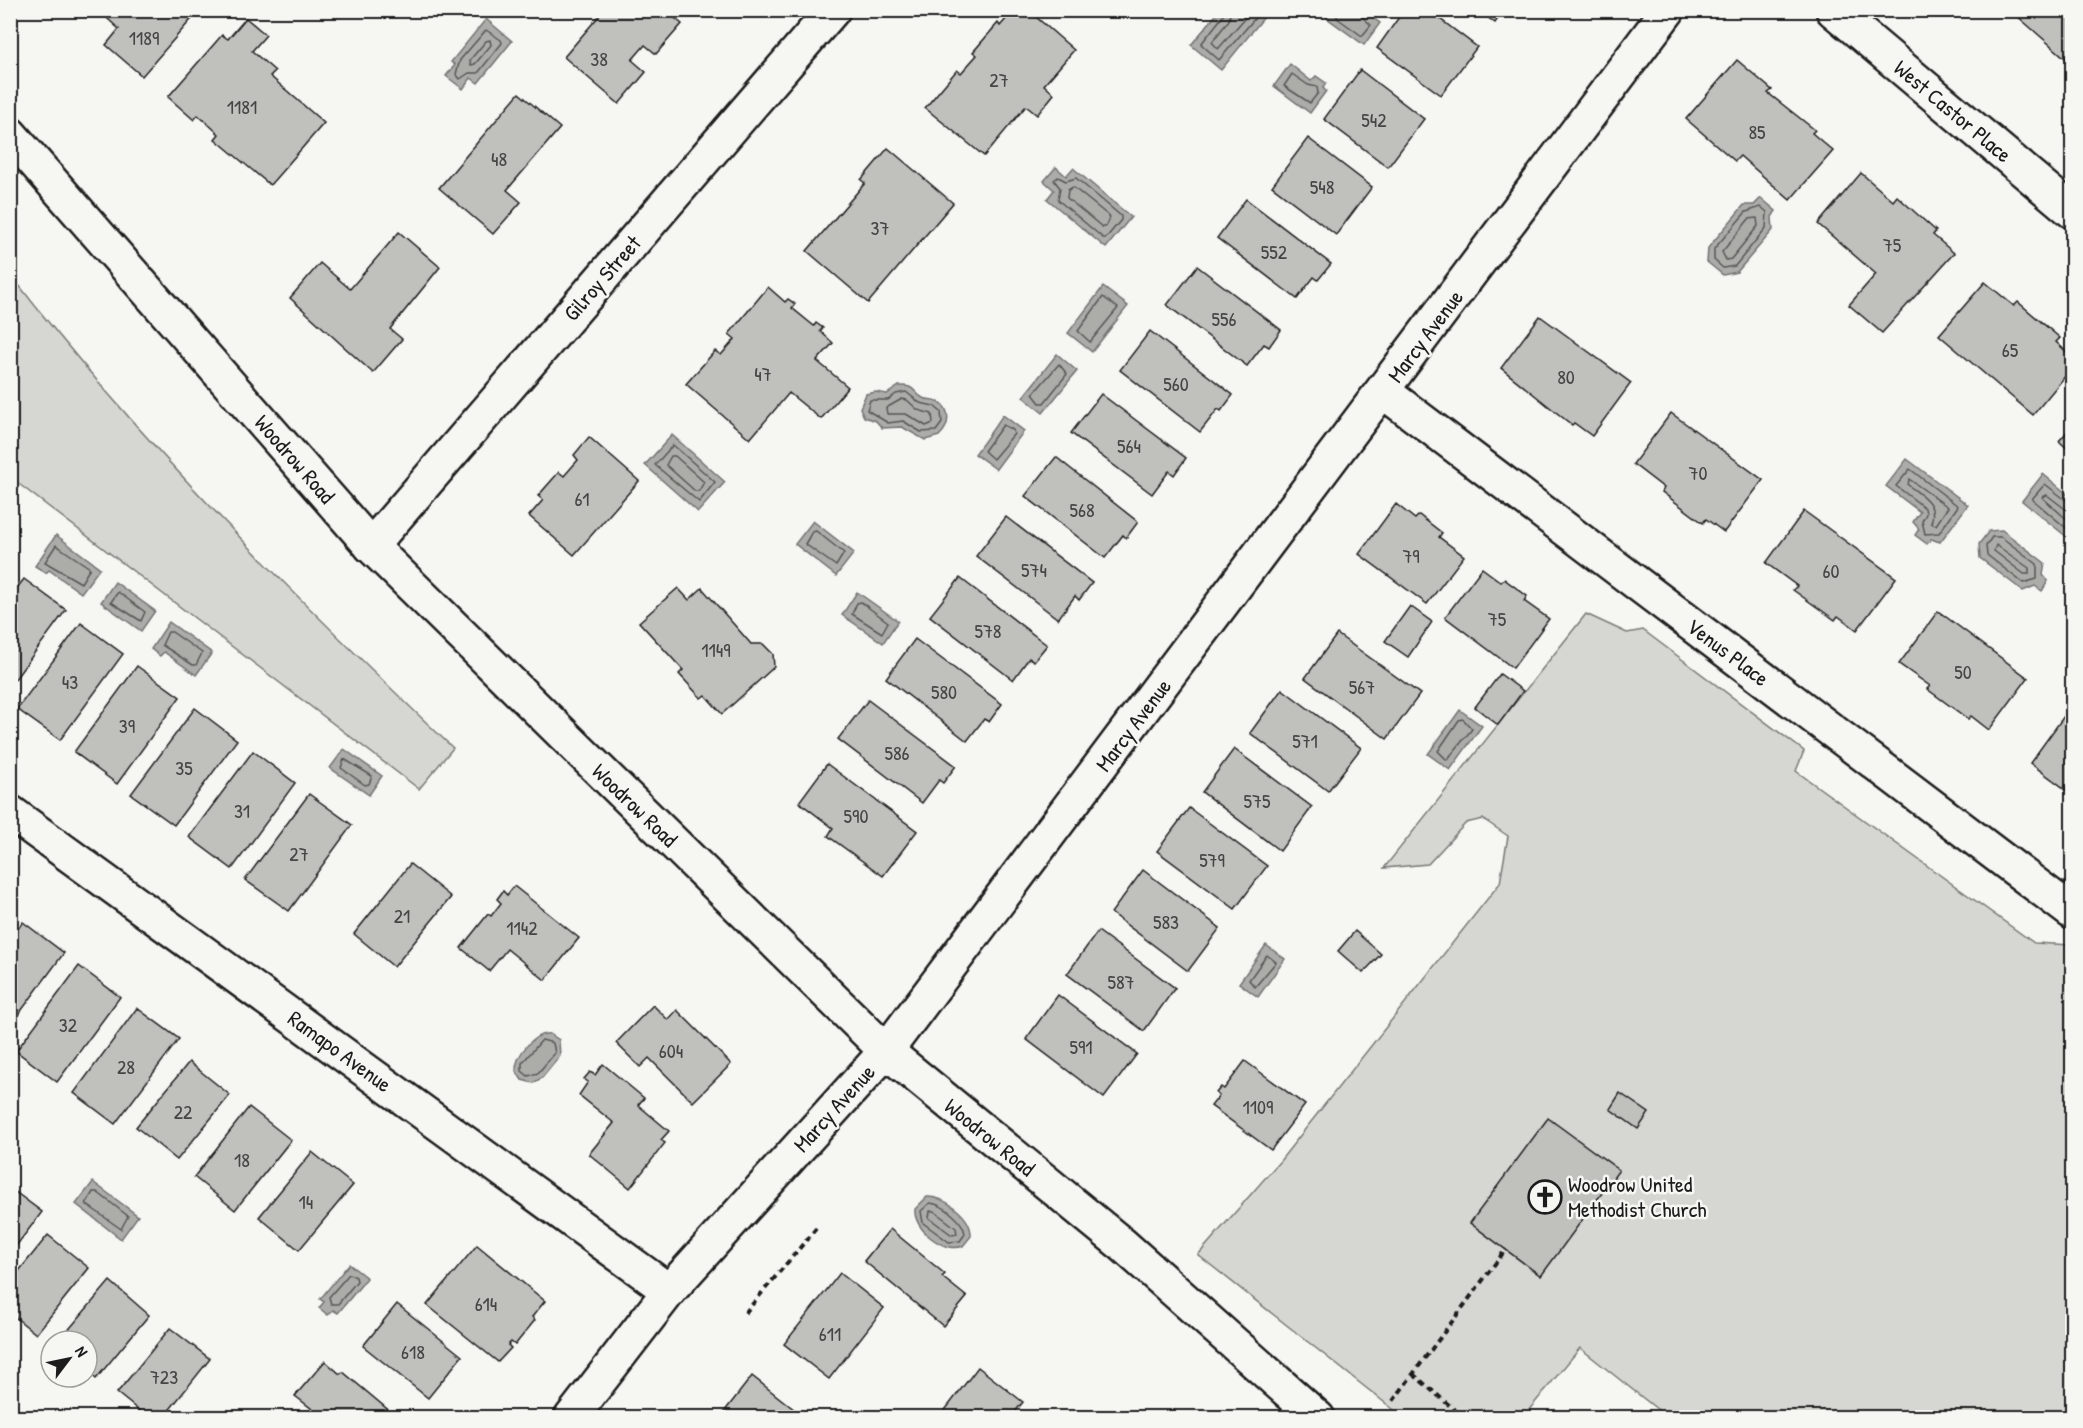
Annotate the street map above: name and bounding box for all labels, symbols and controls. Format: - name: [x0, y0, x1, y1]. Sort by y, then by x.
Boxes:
- house number: 1189: [129, 24, 159, 51]
- house number: 38: [590, 45, 608, 72]
- street label: West Castor Place: [1888, 53, 2018, 169]
- house number: 27: [989, 66, 1009, 93]
- house number: 1181: [227, 93, 257, 120]
- house number: 542: [1361, 106, 1387, 133]
- house number: 85: [1748, 118, 1766, 145]
- house number: 48: [491, 145, 507, 172]
- house number: 548: [1310, 173, 1334, 200]
- house number: 37: [871, 214, 890, 241]
- street label: Gilroy Street: [556, 228, 648, 327]
- house number: 75: [1883, 231, 1902, 258]
- house number: 552: [1261, 238, 1288, 265]
- street label: Marcy Avenue: [1380, 283, 1470, 389]
- house number: 556: [1212, 305, 1236, 332]
- house number: 65: [2002, 336, 2019, 363]
- house number: 47: [754, 360, 772, 387]
- house number: 80: [1557, 363, 1575, 390]
- house number: 560: [1163, 370, 1189, 397]
- street label: Woodrow Road: [248, 408, 342, 510]
- house number: 564: [1117, 432, 1141, 459]
- house number: 70: [1689, 459, 1707, 486]
- house number: 61: [574, 485, 590, 512]
- house number: 568: [1069, 496, 1095, 523]
- house number: 79: [1402, 542, 1420, 569]
- house number: 574: [1021, 556, 1047, 583]
- house number: 60: [1823, 557, 1840, 584]
- house number: 75: [1488, 605, 1507, 632]
- street label: Venus Place: [1681, 611, 1775, 693]
- house number: 578: [974, 617, 1002, 644]
- house number: 1149: [701, 636, 731, 663]
- house number: 50: [1954, 658, 1972, 685]
- house number: 43: [62, 668, 78, 695]
- street label: Marcy Avenue: [1088, 672, 1178, 778]
- house number: 567: [1349, 673, 1375, 700]
- house number: 580: [931, 678, 957, 705]
- house number: 39: [119, 712, 135, 739]
- house number: 571: [1292, 727, 1318, 754]
- house number: 586: [884, 739, 910, 766]
- house number: 35: [175, 754, 193, 781]
- street label: Woodrow Road: [586, 757, 685, 854]
- house number: 575: [1244, 787, 1271, 814]
- house number: 31: [234, 797, 250, 824]
- house number: 590: [844, 802, 868, 829]
- house number: 27: [289, 840, 309, 867]
- house number: 579: [1199, 846, 1225, 873]
- house number: 21: [394, 902, 410, 929]
- house number: 583: [1153, 908, 1179, 935]
- house number: 1142: [506, 914, 538, 941]
- house number: 587: [1107, 968, 1135, 995]
- street label: Ramapo Avenue: [282, 1003, 398, 1099]
- house number: 32: [59, 1011, 78, 1038]
- house number: 591: [1069, 1033, 1093, 1060]
- house number: 604: [659, 1037, 683, 1064]
- house number: 28: [117, 1053, 135, 1080]
- street label: Marcy Avenue: [786, 1057, 882, 1158]
- street label: Woodrow Road: [938, 1091, 1042, 1183]
- house number: 1109: [1243, 1093, 1273, 1120]
- house number: 22: [174, 1098, 193, 1125]
- house number: 18: [234, 1146, 250, 1173]
- place label: Woodrow United Methodist Church: [1568, 1169, 1706, 1224]
- church icon: Woodrow United Methodist Church: [1527, 1179, 1563, 1215]
- house number: 14: [299, 1188, 313, 1215]
- house number: 614: [475, 1290, 497, 1317]
- house number: 611: [819, 1320, 841, 1347]
- north arrow: [39, 1329, 99, 1389]
- house number: 618: [401, 1338, 425, 1365]
- text: N: [70, 1342, 94, 1361]
- house number: 723: [150, 1363, 178, 1390]

